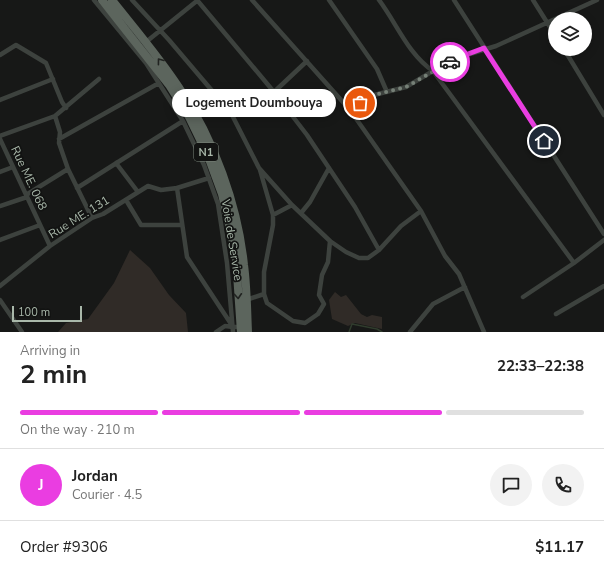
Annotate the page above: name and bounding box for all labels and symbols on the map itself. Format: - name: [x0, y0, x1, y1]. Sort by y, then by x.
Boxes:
- courier: [430, 42, 470, 82]
- one-way arrow: [157, 58, 164, 65]
- pin: [343, 86, 377, 120]
- callout: Logement Doumbouya: [172, 89, 336, 117]
- pin: [527, 124, 561, 158]
- street label: Rue ME. 068: [7, 143, 51, 213]
- road number: N1: [194, 143, 218, 161]
- street label: Rue ME. 131: [45, 192, 113, 242]
- street label: Voie de Service: [218, 197, 246, 282]
- one-way arrow: [234, 293, 243, 299]
- scale bar: [12, 304, 82, 323]

